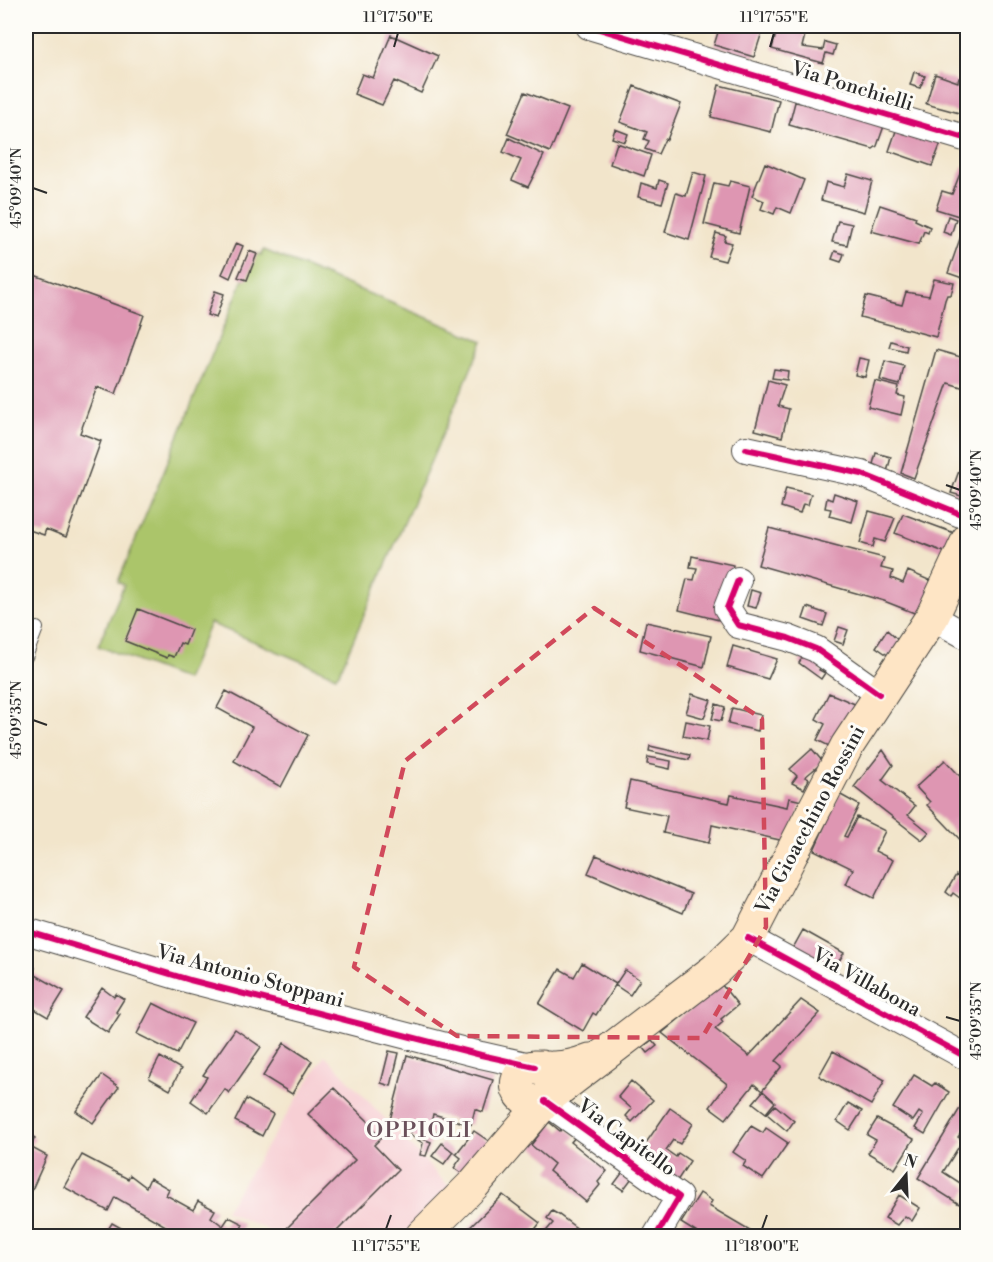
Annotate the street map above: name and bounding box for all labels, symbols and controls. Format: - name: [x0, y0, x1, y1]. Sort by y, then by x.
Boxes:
- text: 11°17'50"E: [363, 8, 433, 27]
- text: 11°17'55"E: [740, 8, 808, 27]
- street label: Via Ponchielli: [787, 56, 917, 118]
- text: 45°09'40"N: [7, 148, 26, 229]
- text: 45°09'40"N: [967, 450, 986, 531]
- text: 45°09'35"N: [7, 681, 26, 759]
- street label: Via Gioacchino Rossini: [750, 721, 872, 920]
- street label: Via Antonio Stoppani: [153, 940, 347, 1014]
- street label: Via Villabona: [806, 942, 925, 1024]
- text: 45°09'35"N: [967, 982, 986, 1060]
- street label: Via Capitello: [571, 1093, 680, 1182]
- district label: OPPIOLI: [366, 1117, 472, 1144]
- north arrow: [876, 1145, 936, 1205]
- text: N: [901, 1150, 920, 1173]
- text: 11°17'55"E: [352, 1237, 420, 1256]
- text: 11°18'00"E: [725, 1237, 799, 1256]

